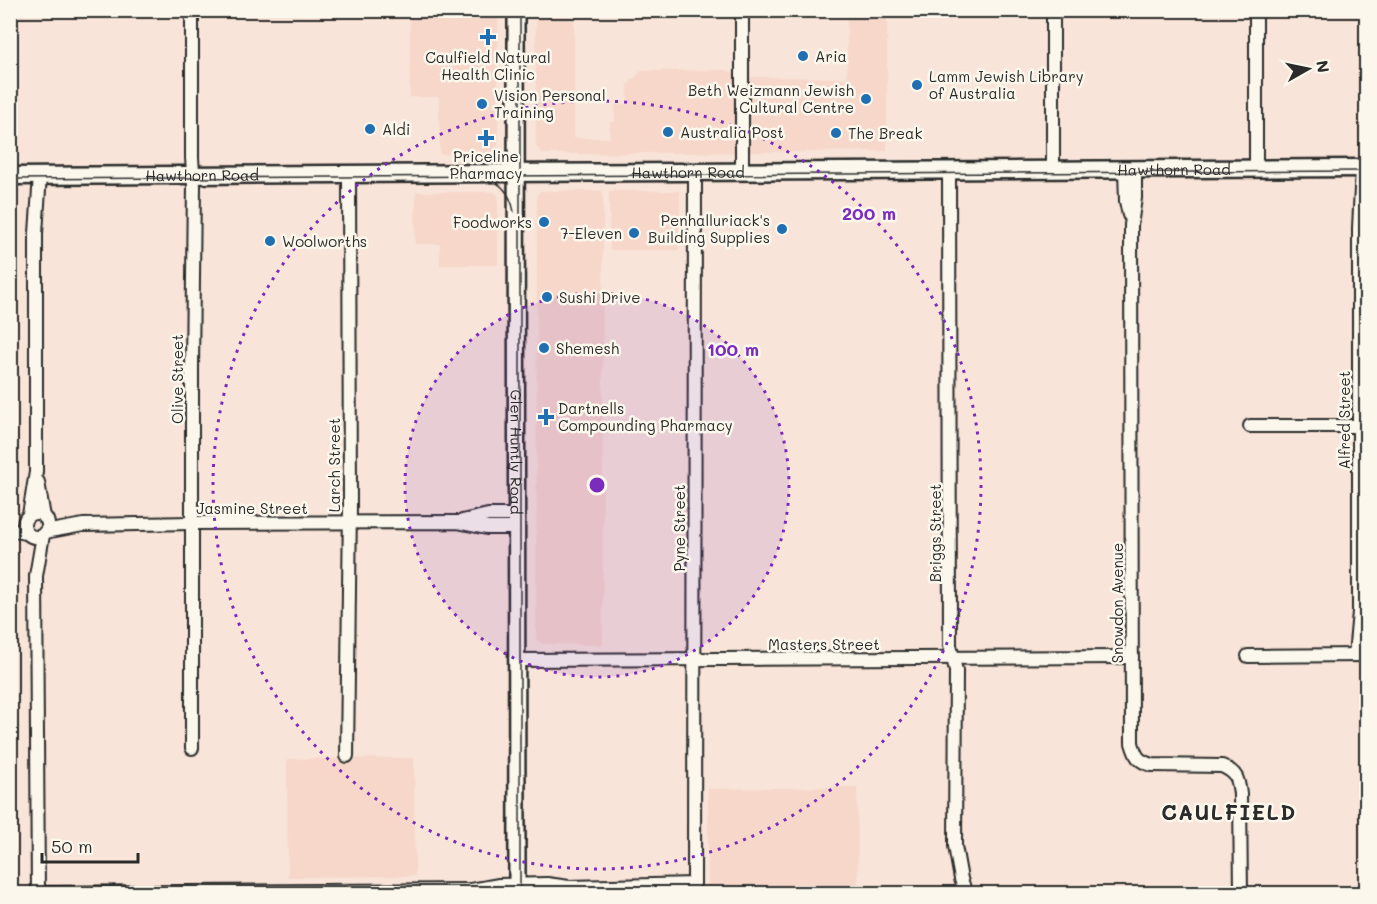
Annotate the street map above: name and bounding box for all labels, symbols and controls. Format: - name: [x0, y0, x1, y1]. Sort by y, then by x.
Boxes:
- marker: Caulfield Natural Health Clinic: [479, 28, 497, 46]
- north arrow: [1278, 39, 1338, 99]
- place label: Aria: [815, 46, 847, 66]
- place label: Caulfield Natural Health Clinic: [425, 47, 551, 84]
- marker: Aria: [796, 49, 810, 63]
- text: N: [1312, 59, 1335, 74]
- place label: Lamm Jewish Library of Australia: [929, 66, 1084, 103]
- marker: Lamm Jewish Library of Australia: [910, 78, 924, 92]
- place label: Beth Weizmann Jewish Cultural Centre: [688, 80, 854, 117]
- place label: Vision Personal Training: [494, 85, 606, 122]
- marker: Beth Weizmann Jewish Cultural Centre: [859, 92, 873, 106]
- marker: Vision Personal Training: [475, 97, 489, 111]
- place label: Aldi: [382, 119, 410, 139]
- marker: Aldi: [363, 122, 377, 136]
- place label: Australia Post: [680, 122, 784, 142]
- place label: The Break: [848, 123, 922, 143]
- marker: Australia Post: [661, 125, 675, 139]
- marker: The Break: [829, 126, 843, 140]
- marker: Priceline Pharmacy: [479, 131, 493, 145]
- place label: Priceline Pharmacy: [450, 146, 522, 183]
- street label: Hawthorn Road: [1117, 159, 1231, 179]
- street label: Hawthorn Road: [631, 162, 745, 182]
- street label: Hawthorn Road: [145, 165, 259, 185]
- text: 200 m: [842, 201, 896, 225]
- place label: Penhalluriack's Building Supplies: [648, 210, 770, 247]
- place label: Foodworks: [453, 212, 532, 232]
- marker: Foodworks: [537, 215, 551, 229]
- marker: Penhalluriack's Building Supplies: [775, 222, 789, 236]
- place label: 7-Eleven: [560, 223, 622, 243]
- marker: 7-Eleven: [627, 226, 641, 240]
- place label: Woolworths: [282, 231, 367, 251]
- marker: Woolworths: [263, 234, 277, 248]
- place label: Sushi Drive: [559, 287, 640, 307]
- marker: Sushi Drive: [540, 290, 554, 304]
- street label: Olive Street: [167, 334, 187, 424]
- text: 100 m: [707, 337, 759, 361]
- place label: Shemesh: [556, 338, 619, 358]
- marker: Shemesh: [537, 341, 551, 355]
- street label: Alfred Street: [1334, 371, 1354, 469]
- street label: Glen Huntly Road: [506, 389, 527, 515]
- place label: Dartnells Compounding Pharmacy: [558, 398, 733, 435]
- marker: Dartnells Compounding Pharmacy: [539, 410, 553, 424]
- street label: Larch Street: [324, 418, 344, 512]
- centre of rings: [587, 475, 607, 495]
- street label: Pyne Street: [669, 484, 689, 572]
- street label: Briggs Street: [925, 484, 945, 582]
- street label: Jasmine Street: [196, 498, 308, 518]
- street label: Snowdon Avenue: [1107, 543, 1127, 663]
- street label: Masters Street: [768, 634, 880, 654]
- district label: CAULFIELD: [1161, 798, 1297, 825]
- scale bar: [42, 826, 138, 864]
- text: 50 m: [51, 834, 93, 858]

